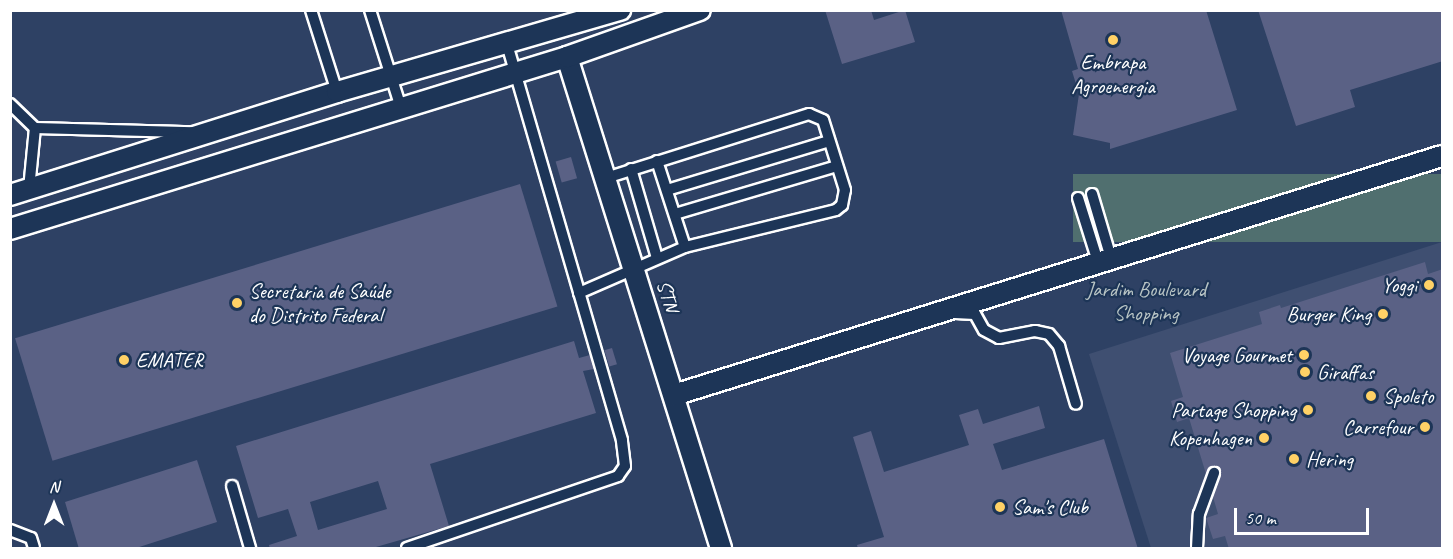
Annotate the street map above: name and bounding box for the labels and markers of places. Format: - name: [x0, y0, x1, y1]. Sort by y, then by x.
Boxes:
- marker: Embrapa Agroenergia: [1106, 33, 1120, 47]
- place label: Embrapa Agroenergia: [1071, 49, 1155, 99]
- place label: Yoggi: [1381, 272, 1417, 298]
- place label: Secretaria de Saúde do Distrito Federal: [249, 278, 390, 328]
- marker: Yoggi: [1422, 278, 1436, 292]
- marker: Secretaria de Saúde do Distrito Federal: [230, 296, 244, 310]
- place label: Burger King: [1286, 301, 1371, 327]
- marker: Burger King: [1376, 307, 1390, 321]
- place label: Voyage Gourmet: [1181, 342, 1292, 368]
- place label: EMATER: [136, 347, 203, 373]
- marker: Voyage Gourmet: [1297, 348, 1311, 362]
- marker: EMATER: [117, 353, 131, 367]
- place label: Giraffas: [1317, 359, 1374, 385]
- marker: Giraffas: [1298, 365, 1312, 379]
- place label: Spoleto: [1383, 383, 1433, 409]
- marker: Spoleto: [1364, 389, 1378, 403]
- place label: Partage Shopping: [1171, 397, 1296, 423]
- marker: Partage Shopping: [1301, 403, 1315, 417]
- place label: Carrefour: [1343, 414, 1413, 440]
- marker: Carrefour: [1418, 420, 1432, 434]
- place label: Kopenhagen: [1169, 425, 1252, 451]
- marker: Kopenhagen: [1257, 431, 1271, 445]
- place label: Hering: [1306, 446, 1353, 472]
- marker: Hering: [1287, 452, 1301, 466]
- place label: Sam's Club: [1012, 494, 1088, 520]
- marker: Sam's Club: [993, 500, 1007, 514]

